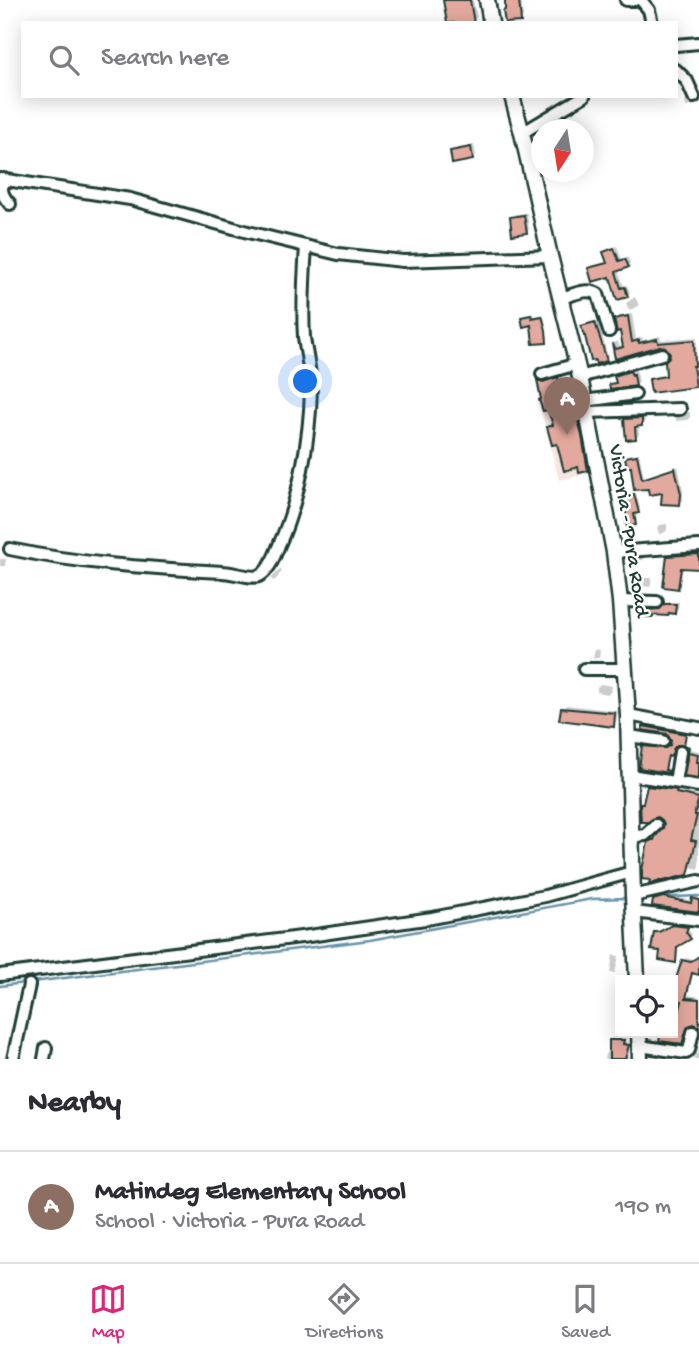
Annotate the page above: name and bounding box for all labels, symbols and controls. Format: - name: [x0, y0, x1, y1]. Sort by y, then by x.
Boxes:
- search box: [21, 21, 678, 98]
- icon: search: [45, 41, 83, 79]
- text: Search here: [101, 44, 229, 75]
- north arrow: [531, 119, 594, 182]
- your location: [288, 364, 322, 398]
- pin: A: [544, 377, 590, 435]
- street label: Victoria - Pura Road: [601, 442, 653, 621]
- map controls: [615, 975, 678, 1038]
- button: locate: [615, 975, 678, 1038]
- text: Nearby: [28, 1087, 121, 1122]
- text: Matindeg Elementary School: [95, 1178, 406, 1209]
- text: A: [44, 1194, 58, 1221]
- text: 190 m: [615, 1194, 671, 1221]
- text: School · Victoria - Pura Road: [95, 1209, 364, 1236]
- tab: Map: [89, 1280, 127, 1345]
- tab: Directions: [306, 1280, 383, 1345]
- tab: Saved: [561, 1280, 610, 1345]

